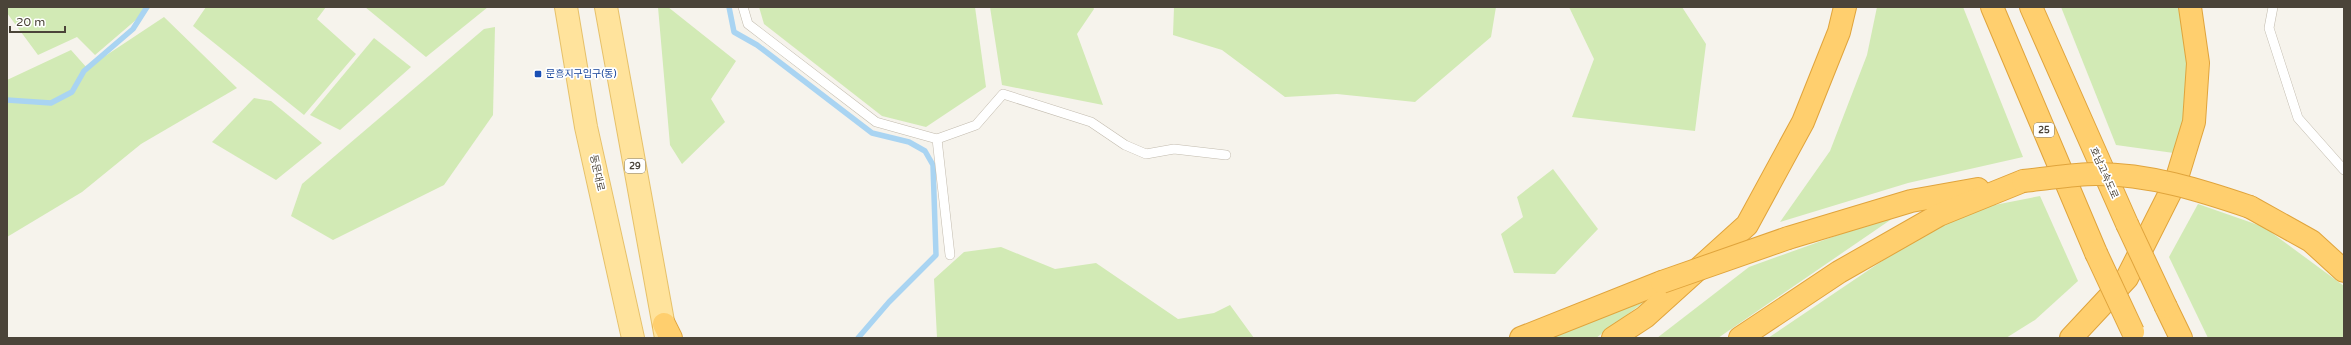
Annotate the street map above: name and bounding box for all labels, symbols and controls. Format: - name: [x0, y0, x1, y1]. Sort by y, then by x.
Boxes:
- scale bar: [10, 8, 65, 34]
- text: 20 m: [16, 15, 45, 29]
- place label: 문흥지구입구(동): [546, 68, 617, 80]
- marker: 문흥지구입구(동): [533, 69, 543, 79]
- road number: 25: [2034, 123, 2054, 137]
- street label: 호남고속도로: [2087, 145, 2121, 201]
- street label: 동문대로: [587, 154, 607, 192]
- road number: 29: [625, 159, 645, 173]

